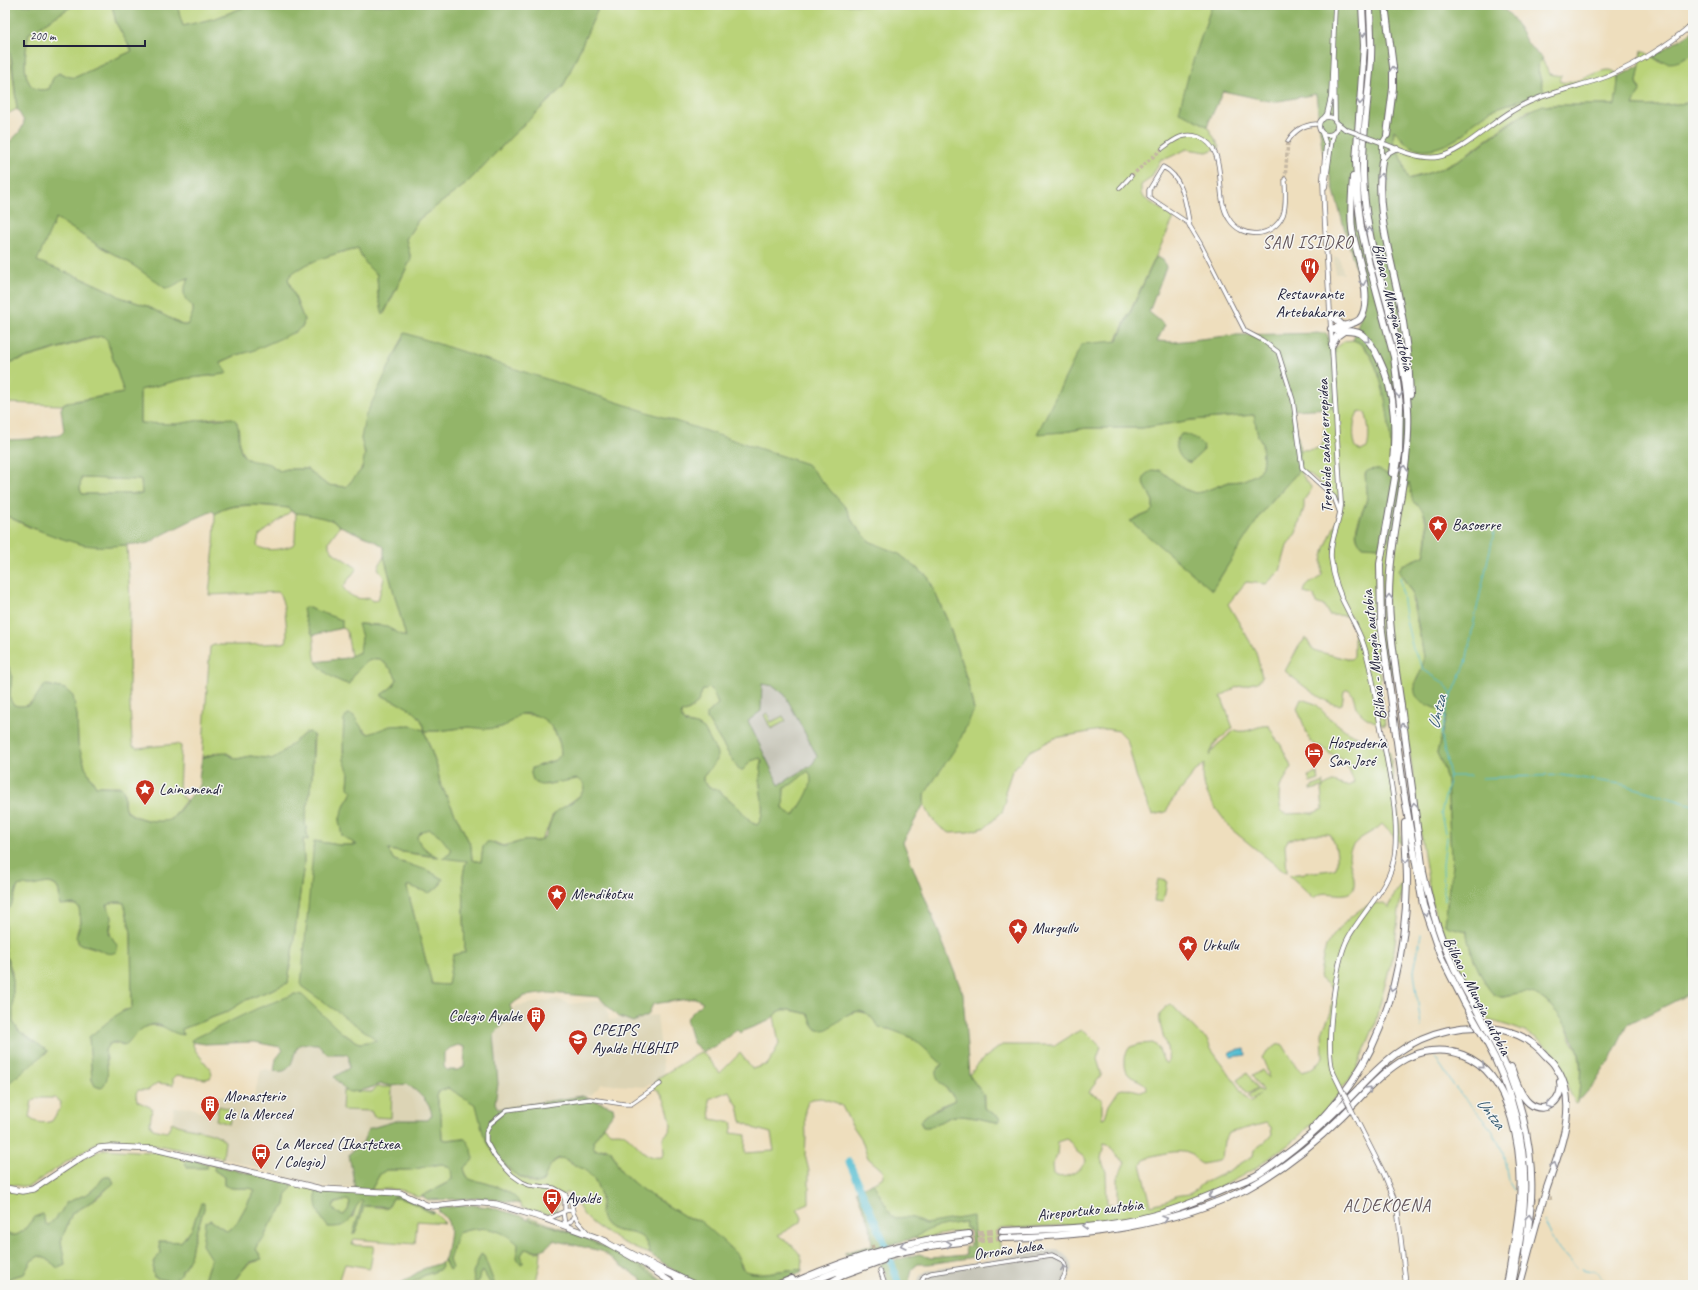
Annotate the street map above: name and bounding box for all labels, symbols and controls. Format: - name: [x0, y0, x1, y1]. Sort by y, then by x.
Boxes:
- scale bar: [24, 22, 145, 48]
- text: 200 m: [30, 28, 57, 44]
- one-way arrow: [1359, 31, 1368, 37]
- one-way arrow: [1389, 66, 1397, 72]
- one-way arrow: [1356, 99, 1365, 105]
- one-way arrow: [1377, 173, 1385, 179]
- one-way arrow: [1365, 227, 1373, 233]
- district label: SAN ISIDRO: [1263, 232, 1355, 253]
- street label: Bilbao - Mungia autobia: [1368, 242, 1419, 374]
- restaurant icon: Restaurante Artebakarra: [1299, 256, 1321, 284]
- one-way arrow: [1358, 280, 1367, 286]
- place label: Restaurante Artebakarra: [1276, 284, 1345, 322]
- one-way arrow: [1362, 335, 1370, 343]
- street label: Trenbide zahar errepidea: [1313, 378, 1337, 513]
- one-way arrow: [1394, 392, 1403, 398]
- one-way arrow: [1399, 464, 1408, 471]
- place icon: Basoerre: [1427, 514, 1449, 542]
- place label: Basoerre: [1452, 515, 1502, 535]
- street label: Bilbao - Mungia autobia: [1357, 588, 1391, 721]
- one-way arrow: [1385, 594, 1393, 600]
- water label: Untza: [1423, 691, 1452, 731]
- one-way arrow: [1399, 722, 1408, 729]
- place label: Hospedería San José: [1328, 733, 1388, 771]
- hotel icon: Hospedería San José: [1303, 741, 1325, 769]
- place icon: Lainamendi: [134, 778, 156, 806]
- place label: Lainamendi: [159, 779, 223, 799]
- one-way arrow: [1410, 802, 1419, 808]
- one-way arrow: [1402, 857, 1410, 863]
- place icon: Mendikotxu: [546, 883, 568, 911]
- place label: Mendikotxu: [571, 884, 633, 904]
- one-way arrow: [1421, 911, 1430, 918]
- place icon: Murgullu: [1007, 917, 1029, 945]
- place label: Murgullu: [1032, 918, 1079, 938]
- place icon: Urkullu: [1177, 934, 1199, 962]
- street label: Bilbao - Mungia autobia: [1439, 934, 1516, 1060]
- place label: Urkullu: [1202, 935, 1240, 955]
- one-way arrow: [1388, 986, 1396, 992]
- building icon: Colegio Ayalde: [525, 1005, 547, 1033]
- place label: Colegio Ayalde: [449, 1006, 524, 1026]
- place label: CPEIPS Ayalde HLBHIP: [592, 1020, 679, 1058]
- school or university icon: CPEIPS Ayalde HLBHIP: [567, 1028, 589, 1056]
- one-way arrow: [1477, 1062, 1485, 1069]
- place label: Monasterio de la Merced: [224, 1086, 295, 1124]
- one-way arrow: [1364, 1086, 1371, 1094]
- water label: Untza: [1472, 1093, 1511, 1134]
- building icon: Monasterio de la Merced: [199, 1094, 221, 1122]
- one-way arrow: [1545, 1100, 1552, 1108]
- place label: La Merced (Ikastetxea / Colegio): [275, 1134, 401, 1172]
- bus stop icon: La Merced (Ikastetxea / Colegio): [250, 1142, 272, 1170]
- one-way arrow: [1549, 1162, 1557, 1169]
- bus stop icon: Ayalde: [541, 1187, 563, 1215]
- place label: Ayalde: [566, 1188, 602, 1208]
- one-way arrow: [1207, 1192, 1214, 1200]
- street label: Aireportuko autobia: [1036, 1194, 1145, 1226]
- district label: ALDEKOENA: [1343, 1195, 1431, 1216]
- one-way arrow: [1524, 1214, 1533, 1220]
- one-way arrow: [1162, 1215, 1169, 1224]
- one-way arrow: [1082, 1222, 1088, 1231]
- street label: Orroño kalea: [972, 1235, 1045, 1265]
- one-way arrow: [900, 1240, 907, 1249]
- one-way arrow: [946, 1240, 952, 1249]
- one-way arrow: [1060, 1265, 1069, 1271]

